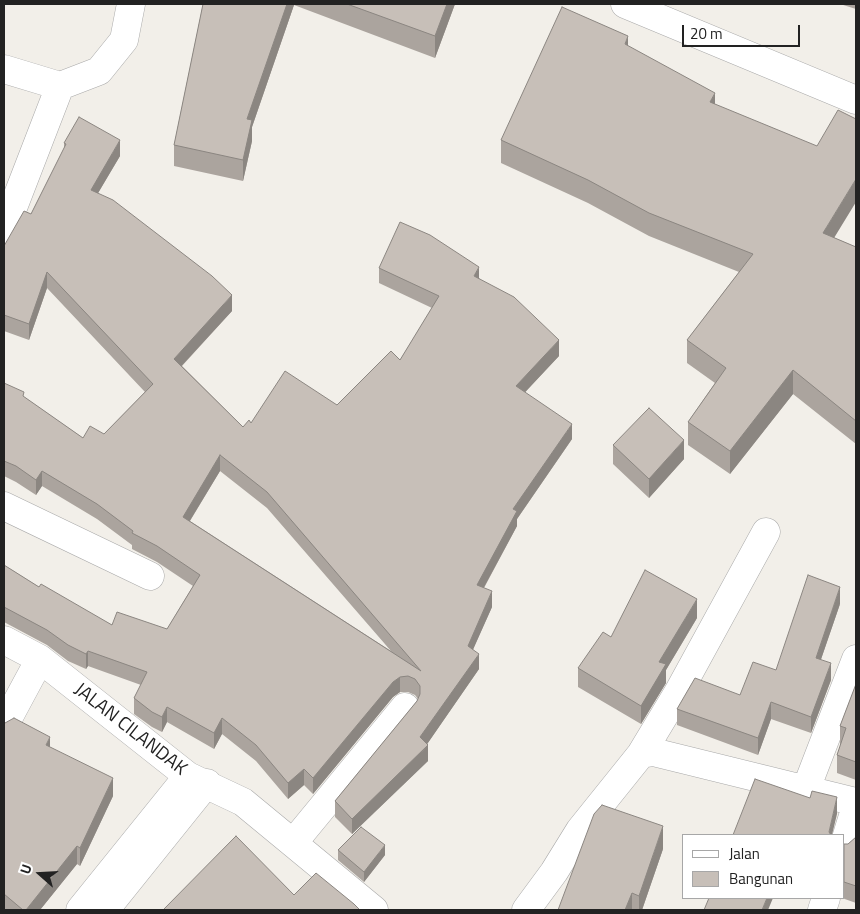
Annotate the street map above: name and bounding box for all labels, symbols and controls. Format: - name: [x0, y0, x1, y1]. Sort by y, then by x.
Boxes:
- scale bar: [685, 15, 802, 47]
- text: 20 m: [690, 22, 723, 45]
- street label: JALAN CILANDAK: [69, 679, 191, 781]
- legend: [682, 834, 845, 899]
- text: Jalan: [729, 842, 760, 865]
- north arrow: [15, 849, 65, 899]
- text: U: [14, 861, 37, 877]
- text: Bangunan: [729, 867, 793, 890]

